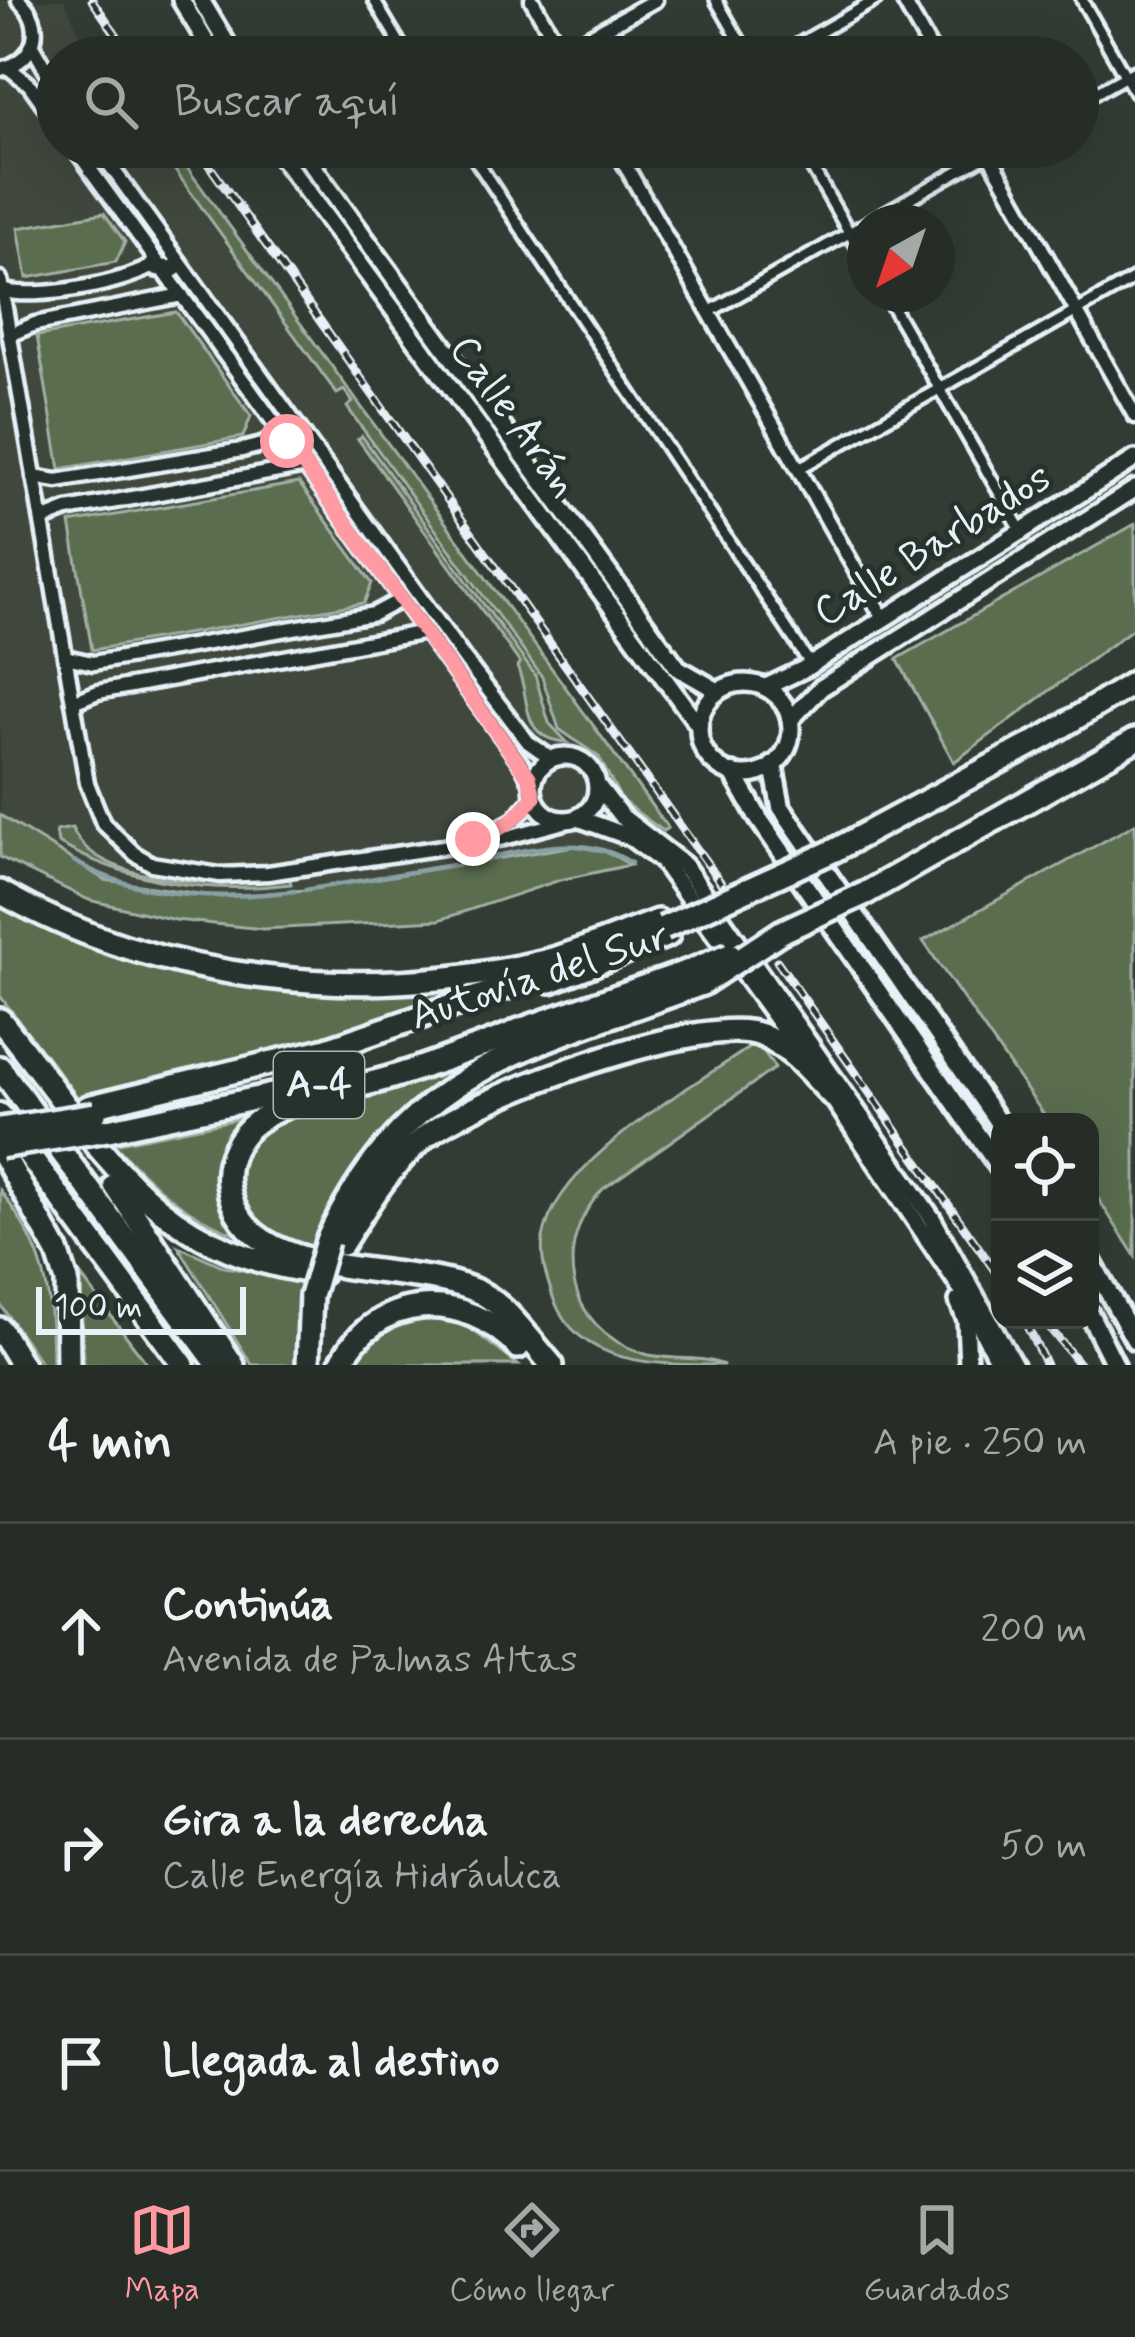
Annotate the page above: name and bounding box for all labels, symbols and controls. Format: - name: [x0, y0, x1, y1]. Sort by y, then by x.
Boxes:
- search box: [36, 36, 1099, 168]
- icon: search: [78, 69, 144, 135]
- text: Buscar aquí: [174, 73, 400, 132]
- north arrow: [847, 204, 955, 312]
- street label: Calle Arán: [436, 325, 590, 509]
- route start: [260, 414, 314, 468]
- street label: Calle Barbados: [804, 451, 1062, 641]
- route end: [446, 812, 500, 866]
- street label: Autovía del Sur: [403, 909, 677, 1045]
- road number: A-4: [274, 1052, 364, 1118]
- map controls: [991, 1113, 1099, 1329]
- button: locate: [991, 1113, 1099, 1221]
- button: layers: [991, 1221, 1099, 1329]
- scale bar: [36, 1281, 246, 1334]
- text: 100 m: [54, 1286, 143, 1330]
- text: 4 min: [48, 1410, 172, 1476]
- text: A pie · 250 m: [873, 1418, 1087, 1469]
- text: Continúa: [162, 1576, 333, 1635]
- icon: ahead: [48, 1598, 114, 1664]
- text: 200 m: [981, 1605, 1087, 1656]
- text: Avenida de Palmas Altas: [162, 1635, 577, 1686]
- text: Gira a la derecha: [162, 1792, 488, 1851]
- icon: right: [48, 1814, 114, 1880]
- text: 50 m: [1000, 1821, 1087, 1872]
- text: Calle Energía Hidráulica: [162, 1851, 562, 1902]
- icon: arrive: [48, 2030, 114, 2096]
- text: Llegada al destino: [162, 2033, 499, 2092]
- tab: Mapa: [125, 2197, 200, 2313]
- tab: Cómo llegar: [449, 2197, 614, 2313]
- tab: Guardados: [864, 2197, 1010, 2313]

